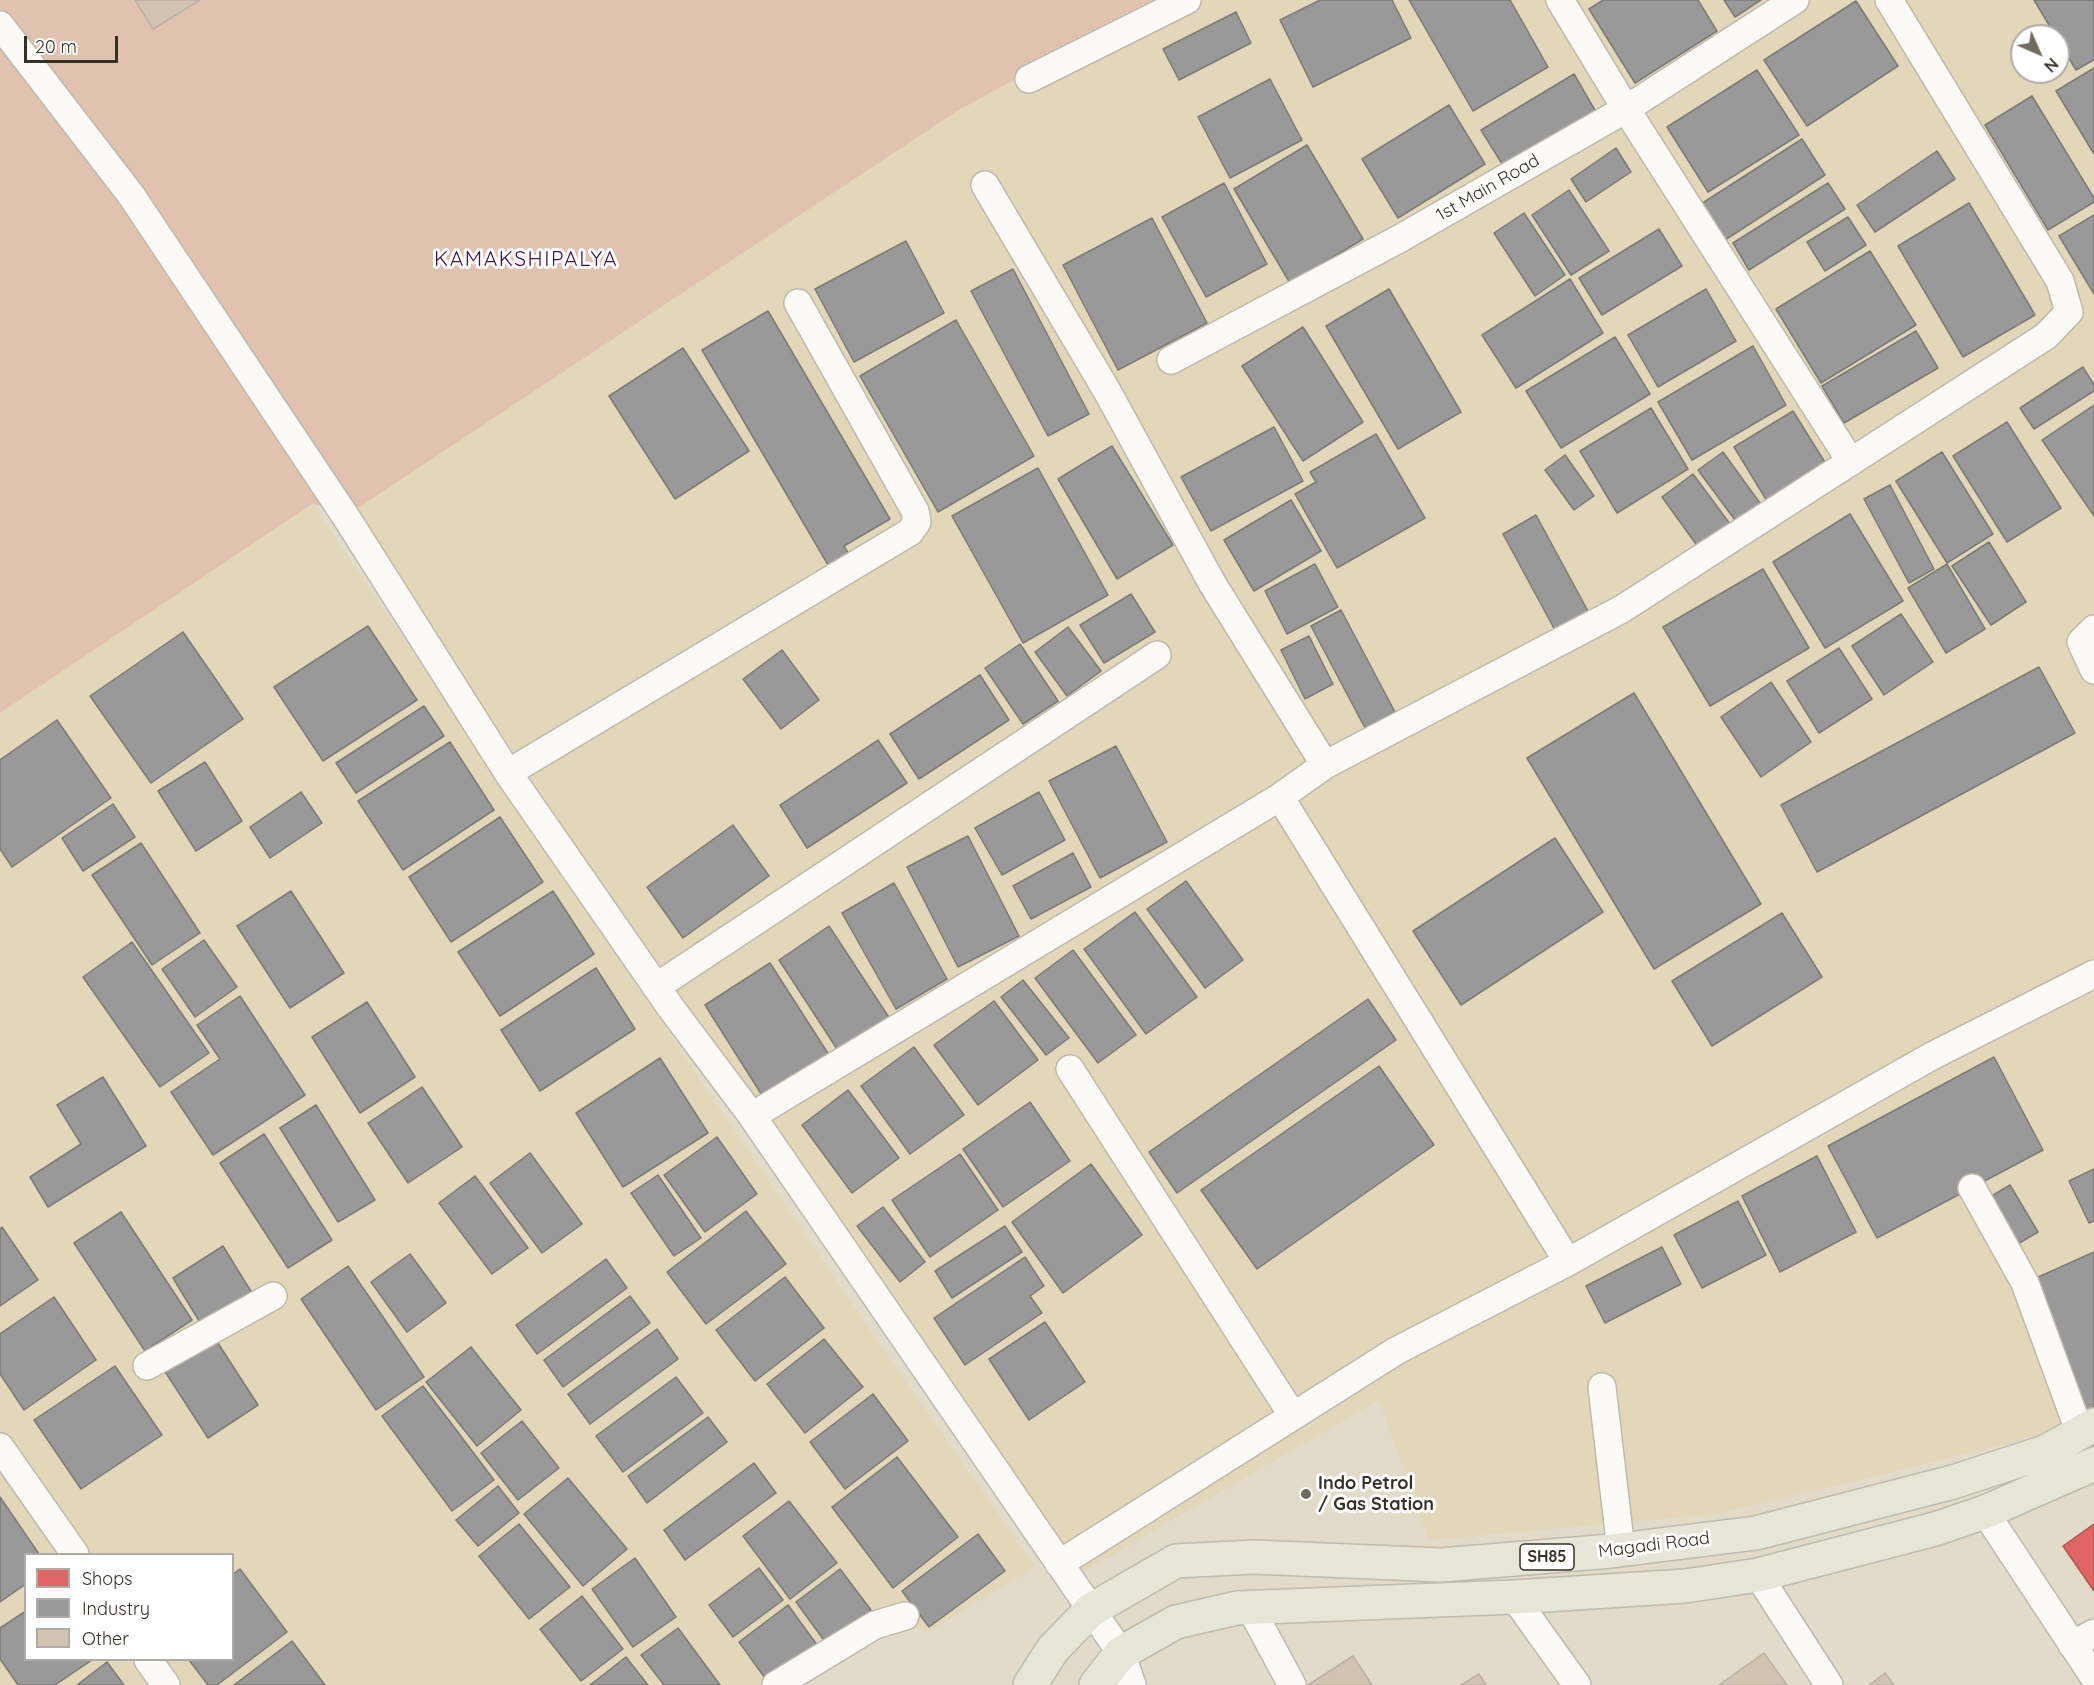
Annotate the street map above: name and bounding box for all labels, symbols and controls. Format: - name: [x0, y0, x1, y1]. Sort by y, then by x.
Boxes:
- scale bar: [27, 24, 122, 62]
- north arrow: [2010, 24, 2070, 84]
- text: 20 m: [35, 35, 77, 58]
- text: N: [2040, 54, 2063, 77]
- street label: 1st Main Road: [1432, 150, 1544, 226]
- district label: KAMAKSHIPALYA: [434, 247, 618, 273]
- place label: Indo Petrol / Gas Station: [1318, 1473, 1434, 1516]
- marker: Indo Petrol / Gas Station: [1299, 1487, 1313, 1501]
- street label: Magadi Road: [1597, 1527, 1711, 1563]
- road number: SH85: [1520, 1544, 1574, 1570]
- legend: [24, 1553, 234, 1661]
- text: Shops: [82, 1567, 133, 1590]
- text: Industry: [82, 1597, 150, 1620]
- text: Other: [82, 1627, 129, 1650]

